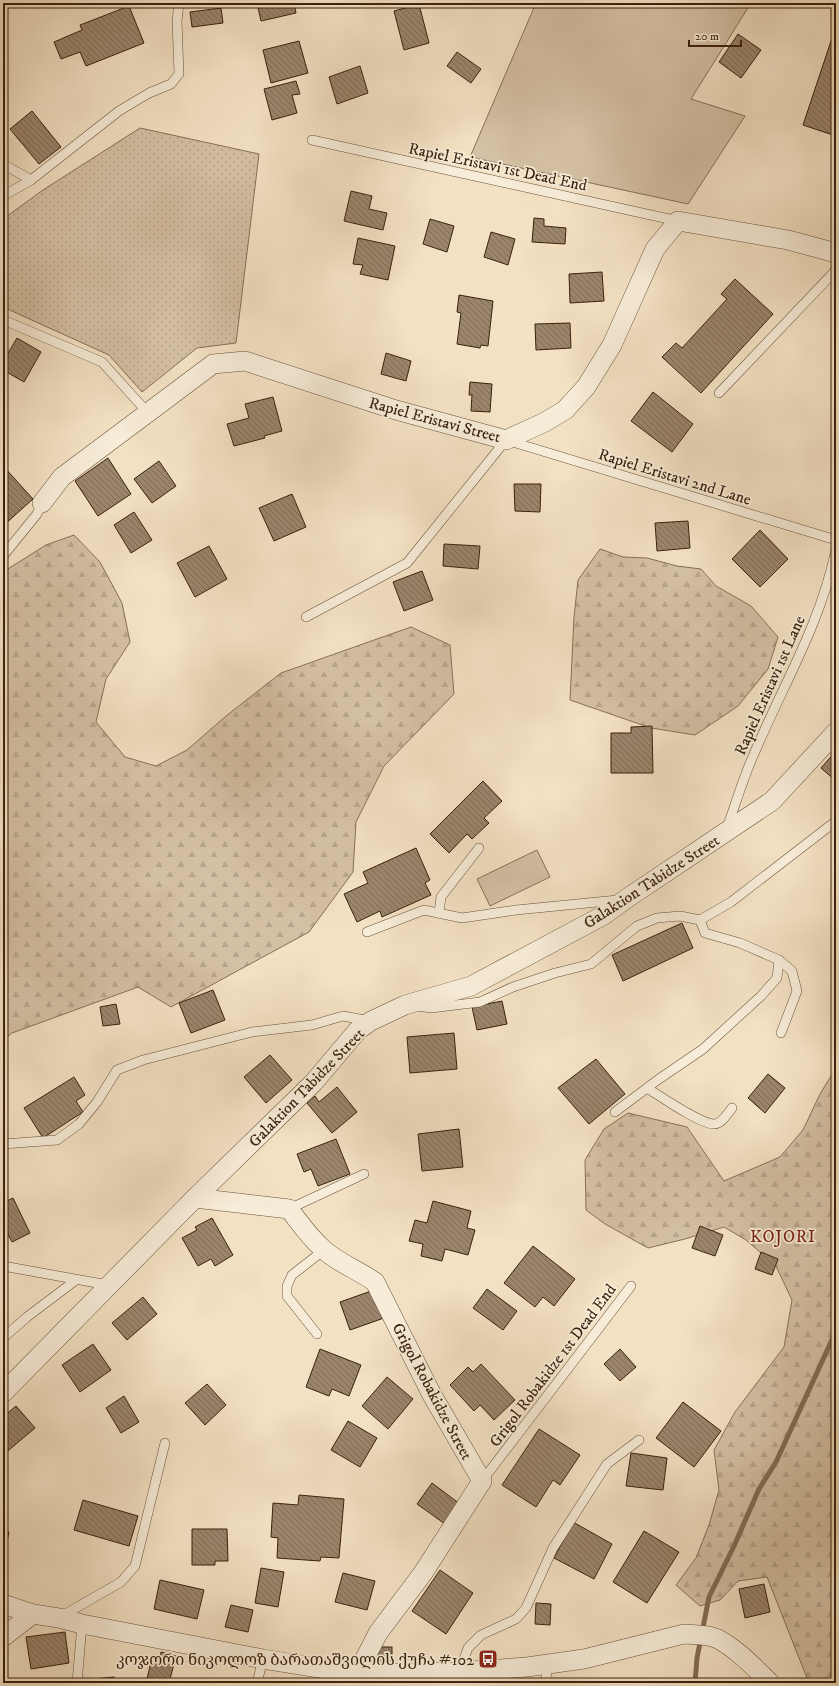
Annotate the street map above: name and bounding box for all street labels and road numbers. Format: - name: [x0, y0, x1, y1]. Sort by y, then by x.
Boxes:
- street label: Rapiel Eristavi 1st Dead End: [407, 138, 589, 196]
- street label: Rapiel Eristavi Street: [367, 393, 503, 447]
- street label: Rapiel Eristavi 2nd Lane: [596, 444, 754, 510]
- street label: Rapiel Eristavi 1st Lane: [730, 612, 810, 758]
- street label: Galaktion Tabidze Street: [580, 830, 723, 933]
- street label: Galaktion Tabidze Street: [245, 1024, 369, 1152]
- street label: Grigol Robakidze 1st Dead End: [485, 1280, 621, 1451]
- street label: Grigol Robakidze Street: [387, 1319, 477, 1464]

